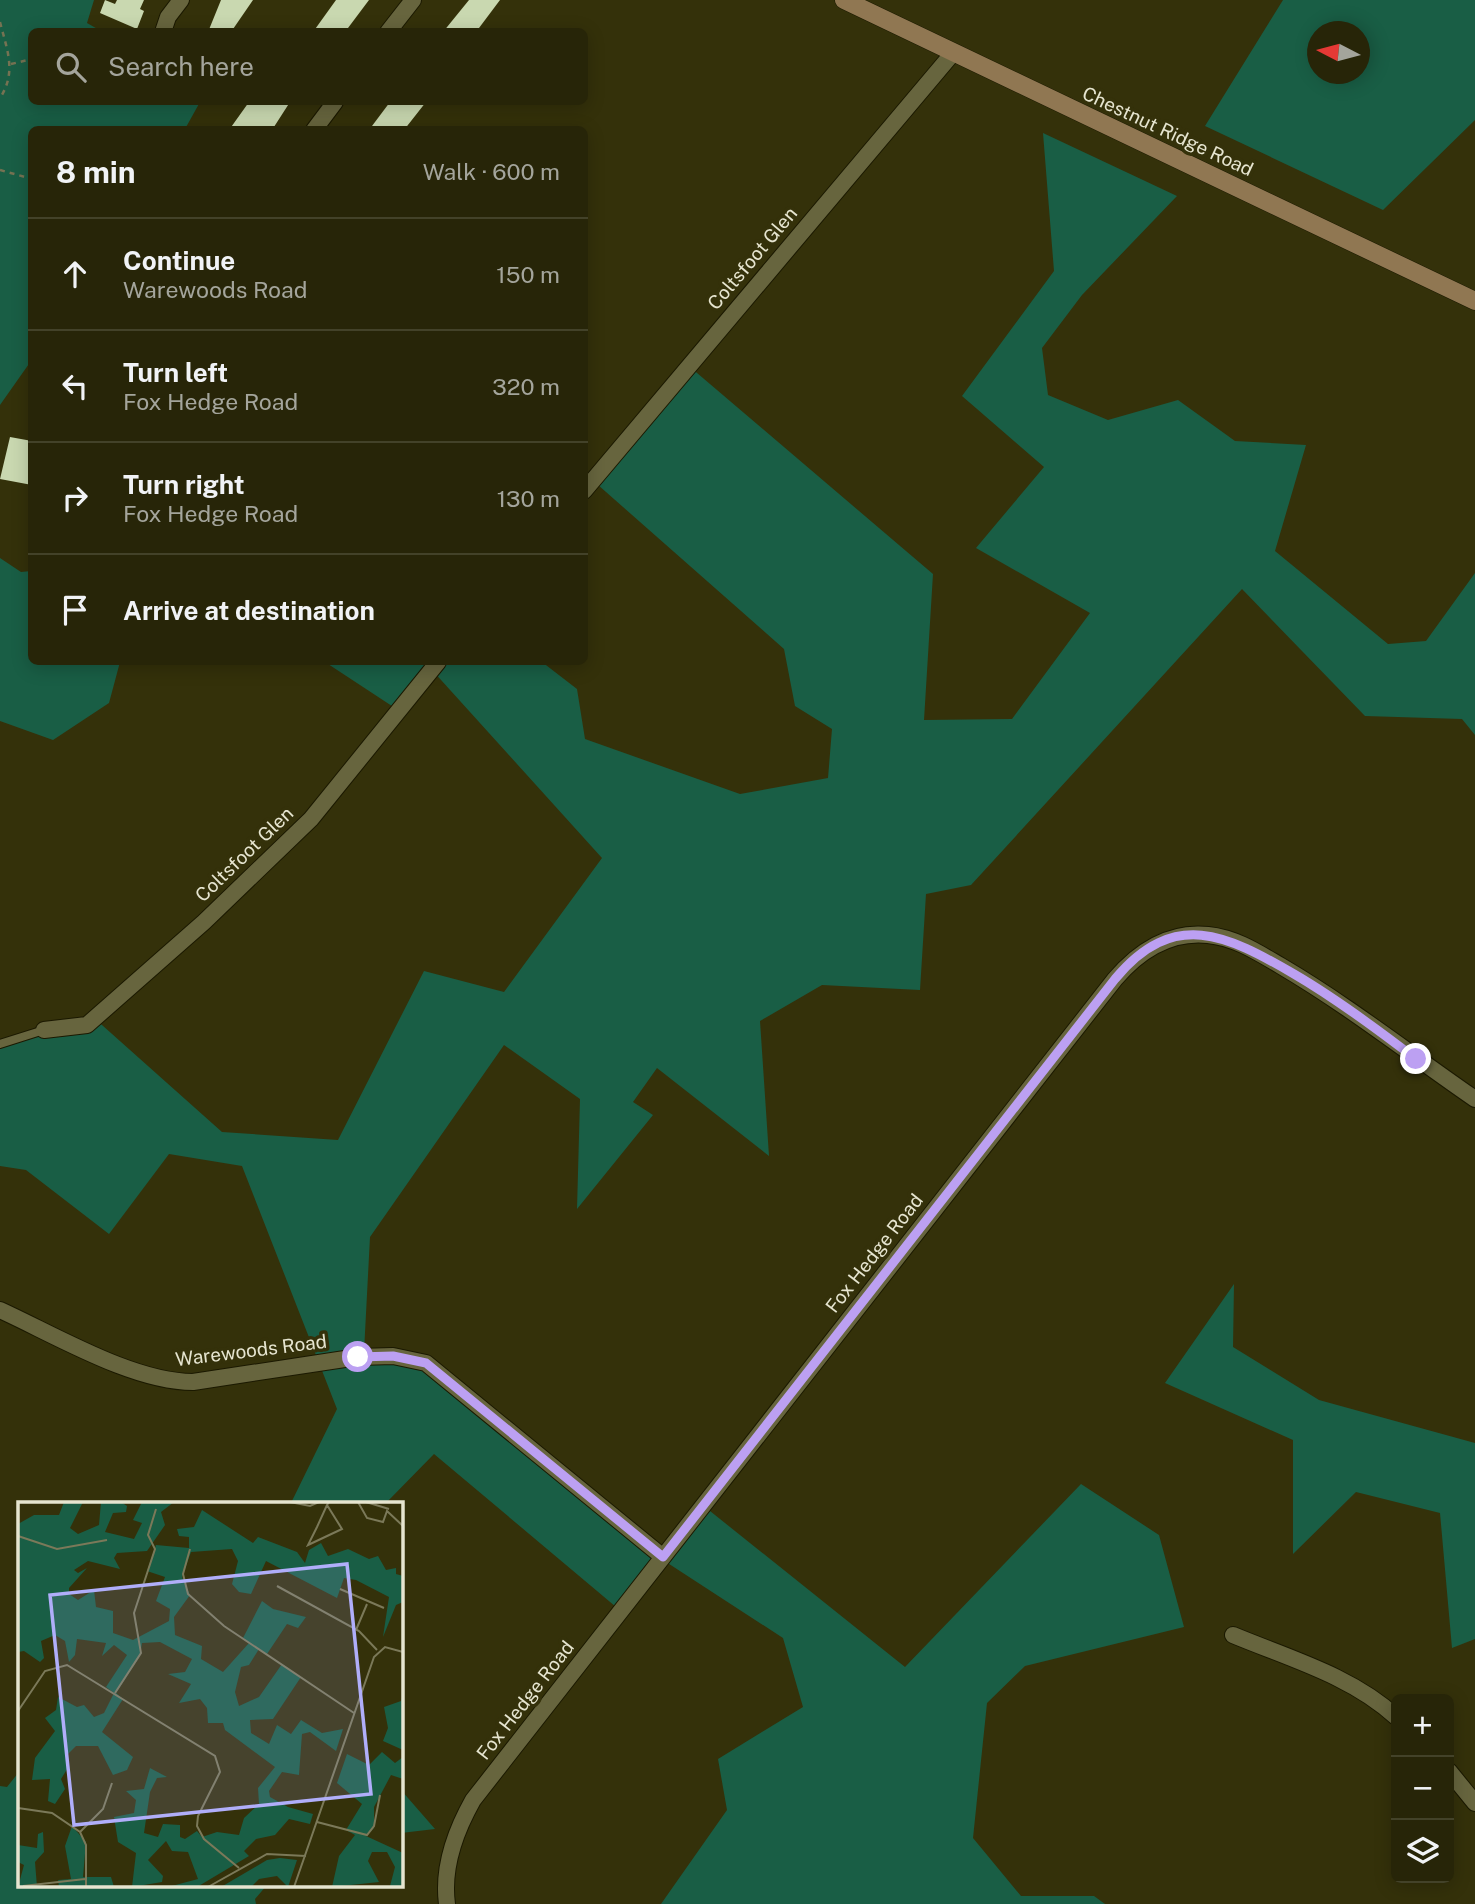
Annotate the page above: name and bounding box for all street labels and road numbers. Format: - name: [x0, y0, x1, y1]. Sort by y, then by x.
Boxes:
- street label: Chestnut Ridge Road: [1079, 82, 1257, 180]
- street label: Coltsfoot Glen: [703, 202, 801, 314]
- street label: Coltsfoot Glen: [191, 802, 297, 906]
- street label: Fox Hedge Road: [821, 1189, 927, 1317]
- street label: Warewoods Road: [174, 1330, 328, 1370]
- street label: Fox Hedge Road: [472, 1636, 578, 1764]

